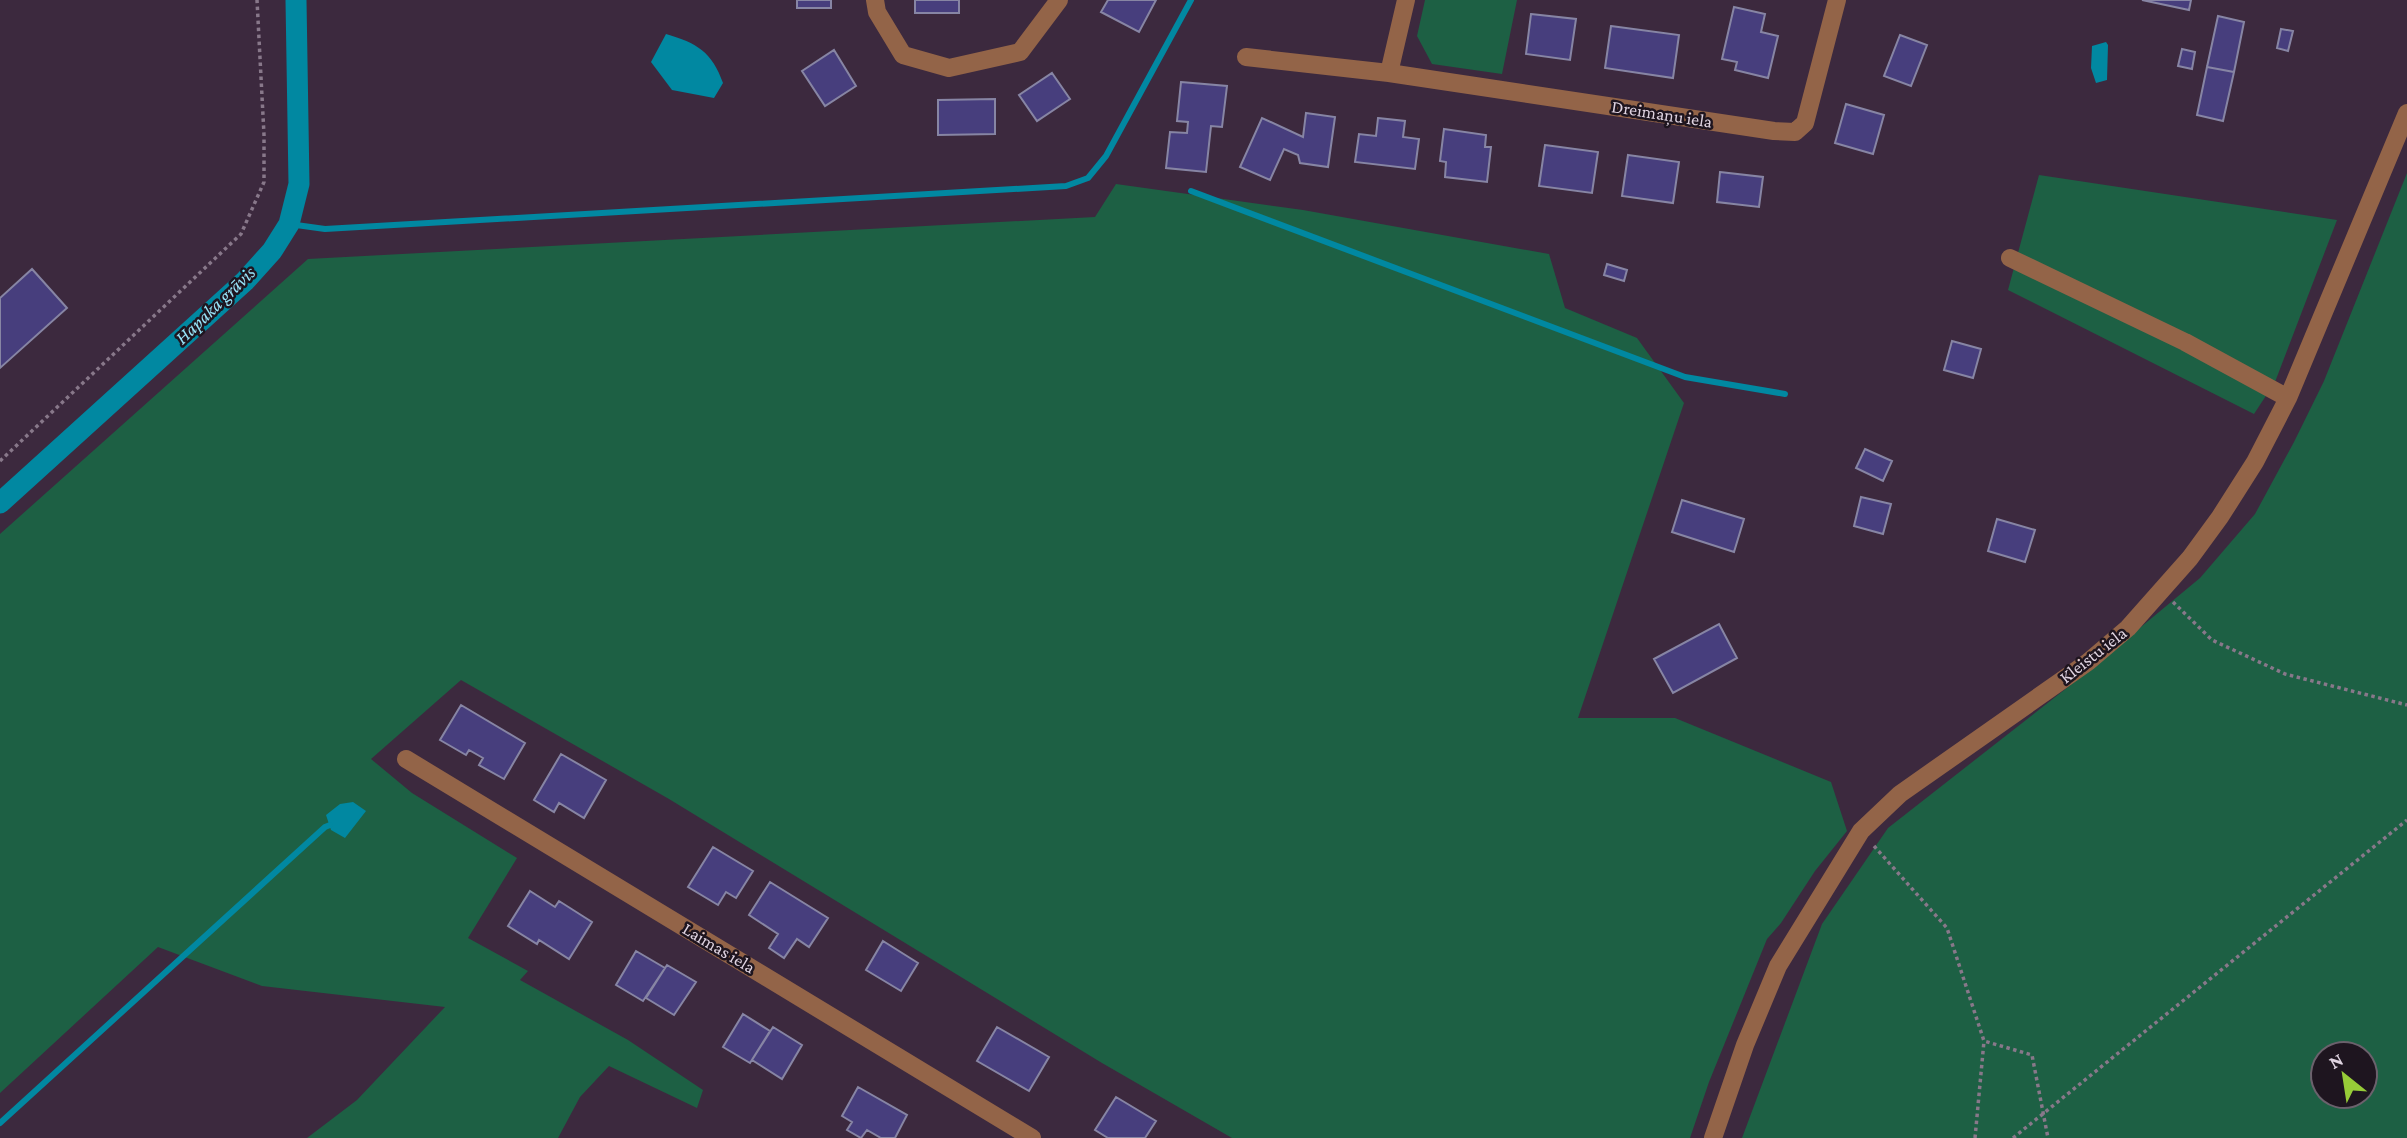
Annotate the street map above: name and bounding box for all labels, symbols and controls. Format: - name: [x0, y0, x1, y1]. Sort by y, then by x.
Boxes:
- street label: Dreimaņu iela: [1610, 96, 1714, 134]
- water label: Hapaka grāvis: [171, 262, 259, 348]
- street label: Kleistu iela: [2056, 623, 2130, 687]
- street label: Laimas iela: [679, 919, 759, 977]
- north arrow: [2309, 1040, 2379, 1110]
- text: N: [2325, 1048, 2347, 1073]

